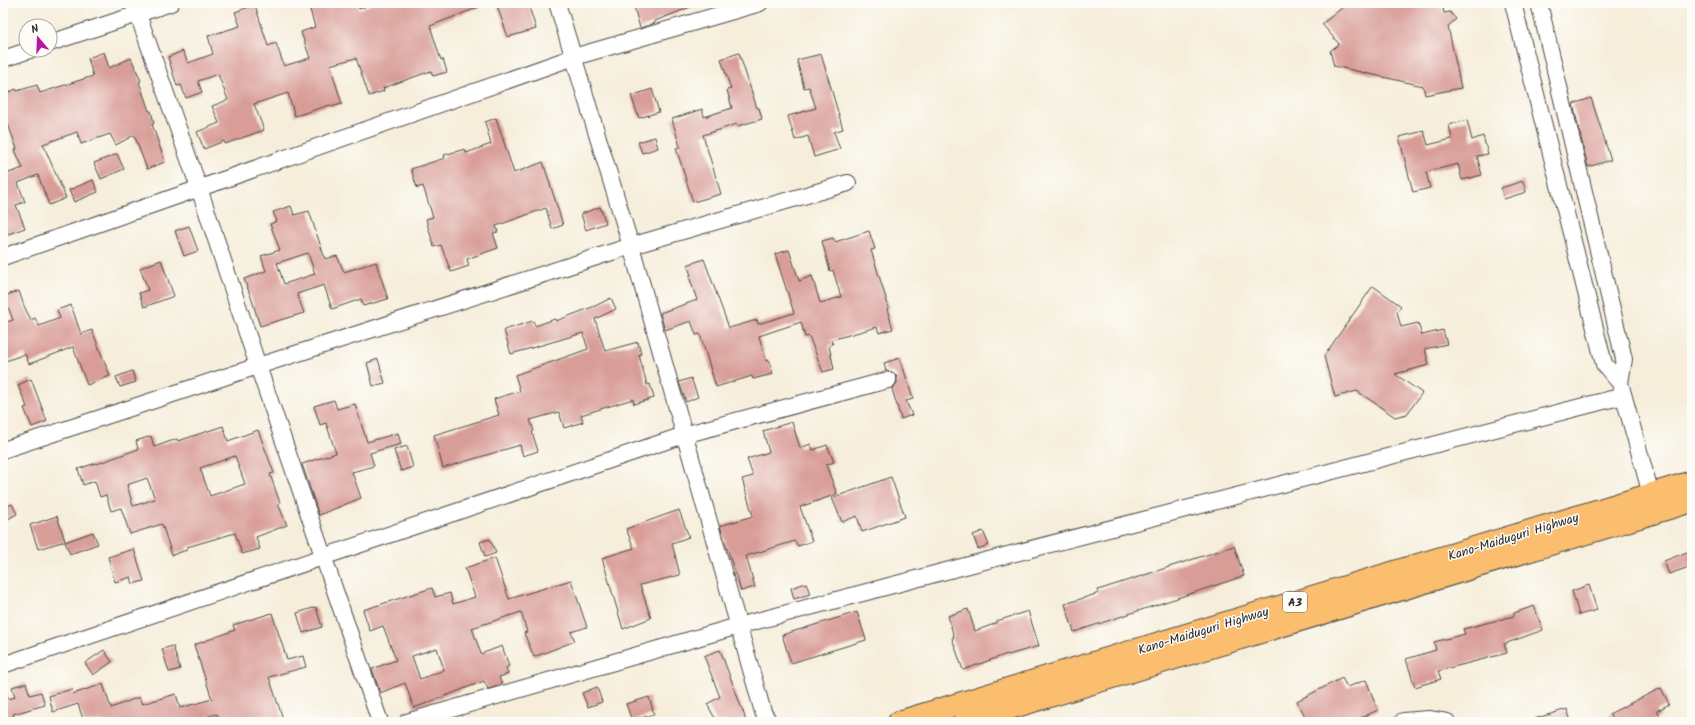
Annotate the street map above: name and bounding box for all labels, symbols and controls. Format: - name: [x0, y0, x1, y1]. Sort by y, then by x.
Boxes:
- north arrow: [18, 18, 58, 58]
- text: N: [29, 20, 41, 39]
- street label: Kano-Maiduguri Highway: [1445, 507, 1582, 567]
- road number: A3: [1283, 592, 1307, 612]
- street label: Kano-Maiduguri Highway: [1135, 601, 1272, 661]

